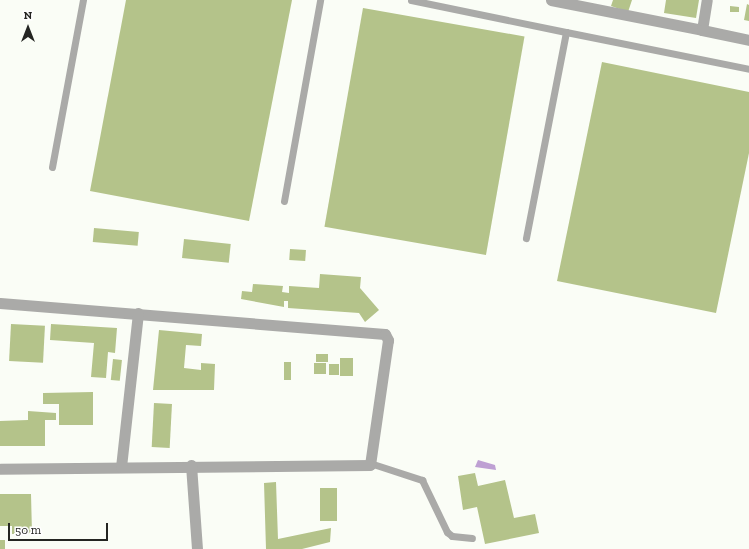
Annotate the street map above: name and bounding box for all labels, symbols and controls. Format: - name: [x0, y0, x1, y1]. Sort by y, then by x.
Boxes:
- north arrow: [8, 8, 48, 48]
- text: N: [24, 9, 32, 22]
- scale bar: [10, 515, 110, 541]
- text: 50 m: [15, 523, 41, 537]

